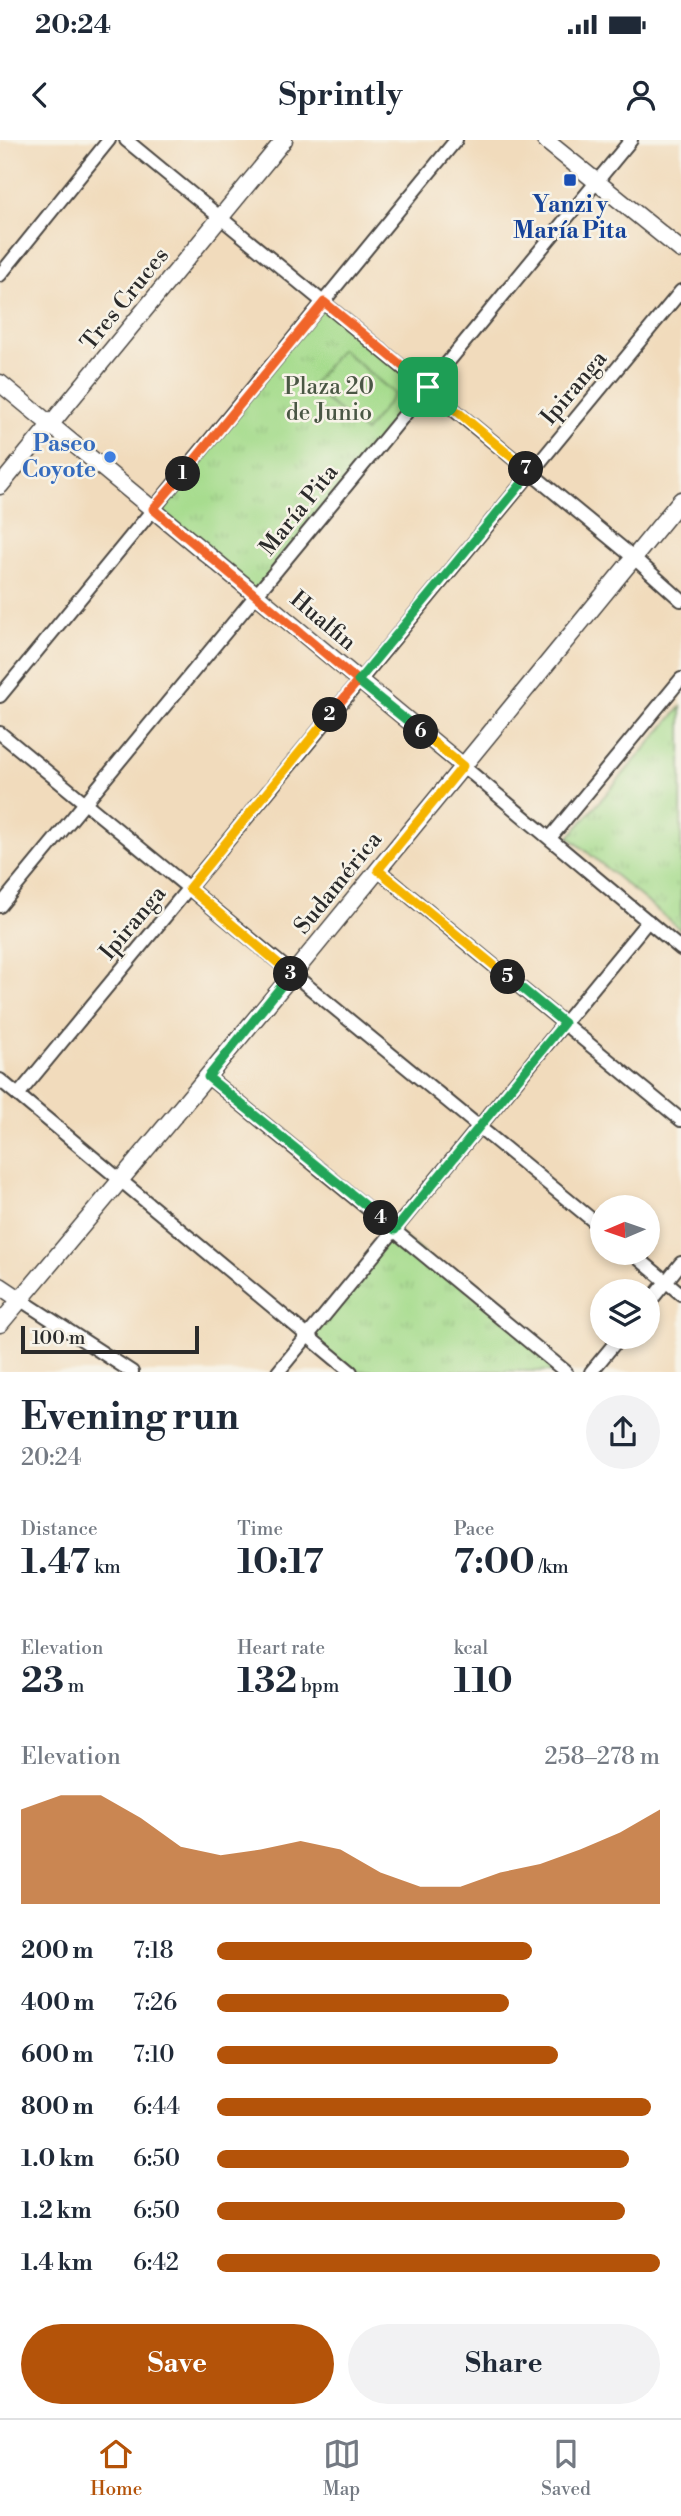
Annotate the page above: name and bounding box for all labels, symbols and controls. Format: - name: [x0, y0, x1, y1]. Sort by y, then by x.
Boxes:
- text: 20:24: [35, 9, 111, 41]
- text: Sprintly: [279, 75, 402, 115]
- icon: back: [21, 76, 59, 114]
- icon: person: [622, 76, 660, 114]
- marker: Yanzi y María Pita: [562, 172, 578, 188]
- place label: Yanzi y María Pita: [513, 191, 627, 245]
- street label: Tres Cruces: [75, 242, 175, 356]
- street label: Ipiranga: [535, 345, 613, 431]
- pin: [398, 357, 458, 417]
- icon: arrive: [409, 368, 447, 406]
- park label: Plaza 20 de Junio: [284, 373, 374, 427]
- place label: Paseo Coyote: [22, 430, 96, 484]
- marker: Paseo Coyote: [102, 449, 118, 465]
- pin: 7: [508, 452, 544, 486]
- pin: 1: [166, 456, 200, 492]
- text: 7: [520, 456, 531, 480]
- street label: María Pita: [254, 458, 345, 561]
- text: 1: [178, 461, 187, 485]
- street label: Hualfin: [284, 585, 362, 657]
- pin: 2: [312, 698, 348, 732]
- text: 2: [324, 702, 335, 726]
- pin: 6: [404, 714, 438, 750]
- text: 6: [415, 719, 426, 743]
- street label: Sudamérica: [288, 826, 388, 940]
- street label: Ipiranga: [94, 880, 172, 966]
- pin: 3: [274, 956, 308, 992]
- pin: 5: [490, 960, 526, 994]
- text: 3: [285, 961, 296, 985]
- text: 5: [502, 964, 513, 988]
- north arrow: [590, 1195, 660, 1265]
- map controls: [590, 1195, 660, 1349]
- pin: 4: [364, 1200, 398, 1236]
- text: 4: [374, 1205, 387, 1229]
- button: layers: [590, 1279, 660, 1349]
- scale bar: [21, 1322, 200, 1354]
- text: 100 m: [32, 1326, 85, 1350]
- text: Evening run: [21, 1394, 239, 1441]
- button: share: [586, 1395, 660, 1469]
- text: 20:24: [21, 1444, 82, 1472]
- text: Distance: [21, 1517, 98, 1541]
- text: Time: [237, 1517, 283, 1541]
- text: Pace: [454, 1517, 494, 1541]
- text: 1.47: [21, 1541, 90, 1584]
- text: 10:17: [237, 1541, 324, 1584]
- text: 7:00: [454, 1541, 535, 1584]
- text: km: [90, 1555, 121, 1579]
- text: /km: [535, 1555, 569, 1579]
- text: Elevation: [21, 1636, 103, 1660]
- text: Heart rate: [237, 1636, 325, 1660]
- text: kcal: [454, 1636, 488, 1660]
- text: 23: [21, 1660, 64, 1703]
- text: 132: [237, 1660, 297, 1703]
- text: 110: [454, 1660, 513, 1703]
- text: m: [64, 1674, 85, 1698]
- text: bpm: [297, 1674, 339, 1698]
- text: Elevation: [21, 1743, 121, 1771]
- text: 258–278 m: [545, 1743, 660, 1771]
- text: 200 m: [21, 1937, 93, 1965]
- text: 7:18: [133, 1937, 174, 1965]
- text: 400 m: [21, 1989, 94, 2017]
- text: 7:26: [133, 1989, 177, 2017]
- text: 600 m: [21, 2041, 94, 2069]
- text: 7:10: [133, 2041, 175, 2069]
- text: 800 m: [21, 2093, 94, 2121]
- text: 6:44: [133, 2093, 180, 2121]
- text: 1.0 km: [21, 2145, 94, 2173]
- text: 6:50: [133, 2145, 180, 2173]
- text: 1.2 km: [21, 2197, 92, 2225]
- text: 6:50: [133, 2197, 180, 2225]
- text: 1.4 km: [21, 2249, 93, 2277]
- text: 6:42: [133, 2249, 179, 2277]
- button: Save: [21, 2324, 334, 2404]
- button: Share: [348, 2324, 660, 2404]
- tab: Home: [90, 2435, 142, 2501]
- tab: Map: [323, 2435, 361, 2501]
- tab: Saved: [541, 2435, 591, 2501]

